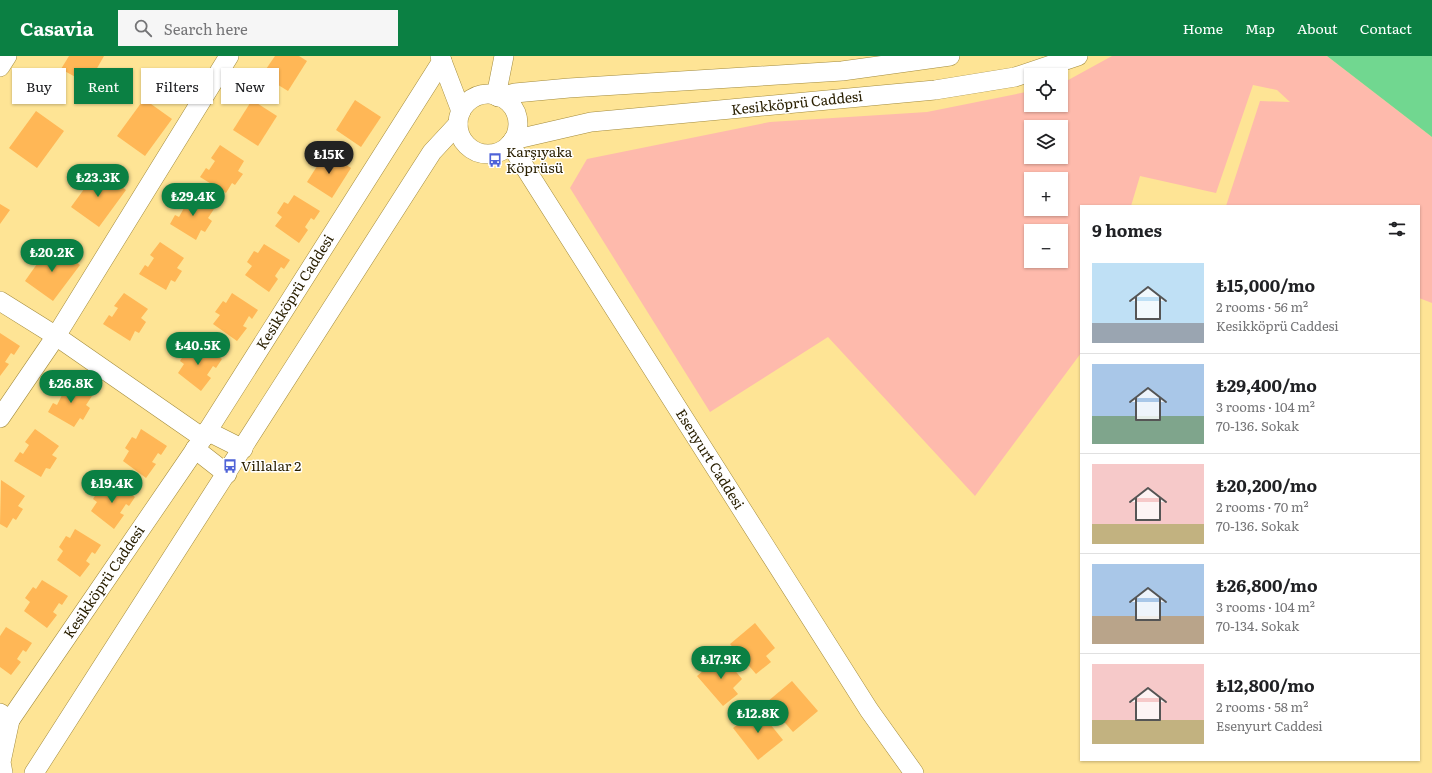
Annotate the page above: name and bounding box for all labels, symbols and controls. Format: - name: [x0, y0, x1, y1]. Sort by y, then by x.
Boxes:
- search box: [118, 10, 398, 46]
- text: Casavia: [20, 14, 94, 42]
- icon: search: [132, 17, 154, 39]
- text: Search here: [164, 17, 248, 40]
- text: Home: [1183, 18, 1223, 38]
- text: Map: [1245, 18, 1275, 38]
- text: About: [1297, 18, 1338, 38]
- text: Contact: [1360, 18, 1412, 38]
- chip: Buy: [12, 68, 66, 104]
- chip: Rent: [74, 68, 133, 104]
- chip: Filters: [141, 68, 213, 104]
- chip: New: [221, 68, 279, 104]
- map controls: [1024, 68, 1068, 268]
- button: locate: [1024, 68, 1068, 112]
- street label: Kesikköprü Caddesi: [730, 85, 864, 119]
- button: layers: [1024, 120, 1068, 164]
- pin: ₺15K: [305, 141, 353, 175]
- place label: Karşıyaka Köprüsü: [506, 141, 573, 177]
- text: ₺15K: [313, 144, 345, 163]
- bus stop icon: Karşıyaka Köprüsü: [487, 152, 503, 168]
- pin: ₺23.3K: [65, 164, 131, 198]
- text: ₺23.3K: [76, 167, 120, 186]
- button: +: [1024, 172, 1068, 216]
- pin: ₺29.4K: [160, 183, 226, 217]
- text: ₺29.4K: [171, 186, 215, 205]
- text: 9 homes: [1092, 217, 1162, 242]
- icon: filters: [1386, 218, 1408, 240]
- button: −: [1024, 224, 1068, 268]
- street label: Kesikköprü Caddesi: [251, 230, 338, 353]
- pin: ₺20.2K: [19, 239, 85, 273]
- text: ₺20.2K: [30, 242, 74, 261]
- text: ₺15,000/mo: [1216, 272, 1315, 297]
- icon: home: [1124, 279, 1172, 327]
- text: 2 rooms · 56 m²: [1216, 297, 1308, 316]
- text: Kesikköprü Caddesi: [1216, 316, 1339, 335]
- pin: ₺40.5K: [165, 332, 231, 366]
- text: ₺40.5K: [175, 335, 221, 354]
- pin: ₺26.8K: [38, 370, 104, 404]
- text: ₺29,400/mo: [1216, 372, 1317, 397]
- text: ₺26.8K: [48, 373, 94, 392]
- icon: home: [1124, 380, 1172, 428]
- text: 3 rooms · 104 m²: [1216, 397, 1315, 416]
- street label: Esenyurt Caddesi: [672, 404, 750, 513]
- text: 70-136. Sokak: [1216, 416, 1299, 435]
- place label: Villalar 2: [241, 455, 301, 475]
- bus stop icon: Villalar 2: [222, 458, 238, 474]
- pin: ₺19.4K: [79, 470, 145, 504]
- text: ₺20,200/mo: [1216, 472, 1317, 497]
- text: ₺19.4K: [90, 473, 134, 492]
- icon: home: [1124, 480, 1172, 528]
- text: 2 rooms · 70 m²: [1216, 497, 1309, 516]
- text: 70-136. Sokak: [1216, 516, 1299, 535]
- street label: Kesikköprü Caddesi: [58, 521, 149, 642]
- text: ₺26,800/mo: [1216, 572, 1318, 597]
- icon: home: [1124, 580, 1172, 628]
- text: 3 rooms · 104 m²: [1216, 597, 1315, 616]
- text: 70-134. Sokak: [1216, 616, 1299, 635]
- pin: ₺17.9K: [688, 646, 754, 680]
- text: ₺17.9K: [700, 649, 742, 668]
- text: ₺12,800/mo: [1216, 672, 1315, 697]
- icon: home: [1124, 680, 1172, 728]
- text: 2 rooms · 58 m²: [1216, 697, 1308, 716]
- pin: ₺12.8K: [725, 700, 791, 734]
- text: ₺12.8K: [737, 703, 779, 722]
- text: Esenyurt Caddesi: [1216, 716, 1323, 735]

